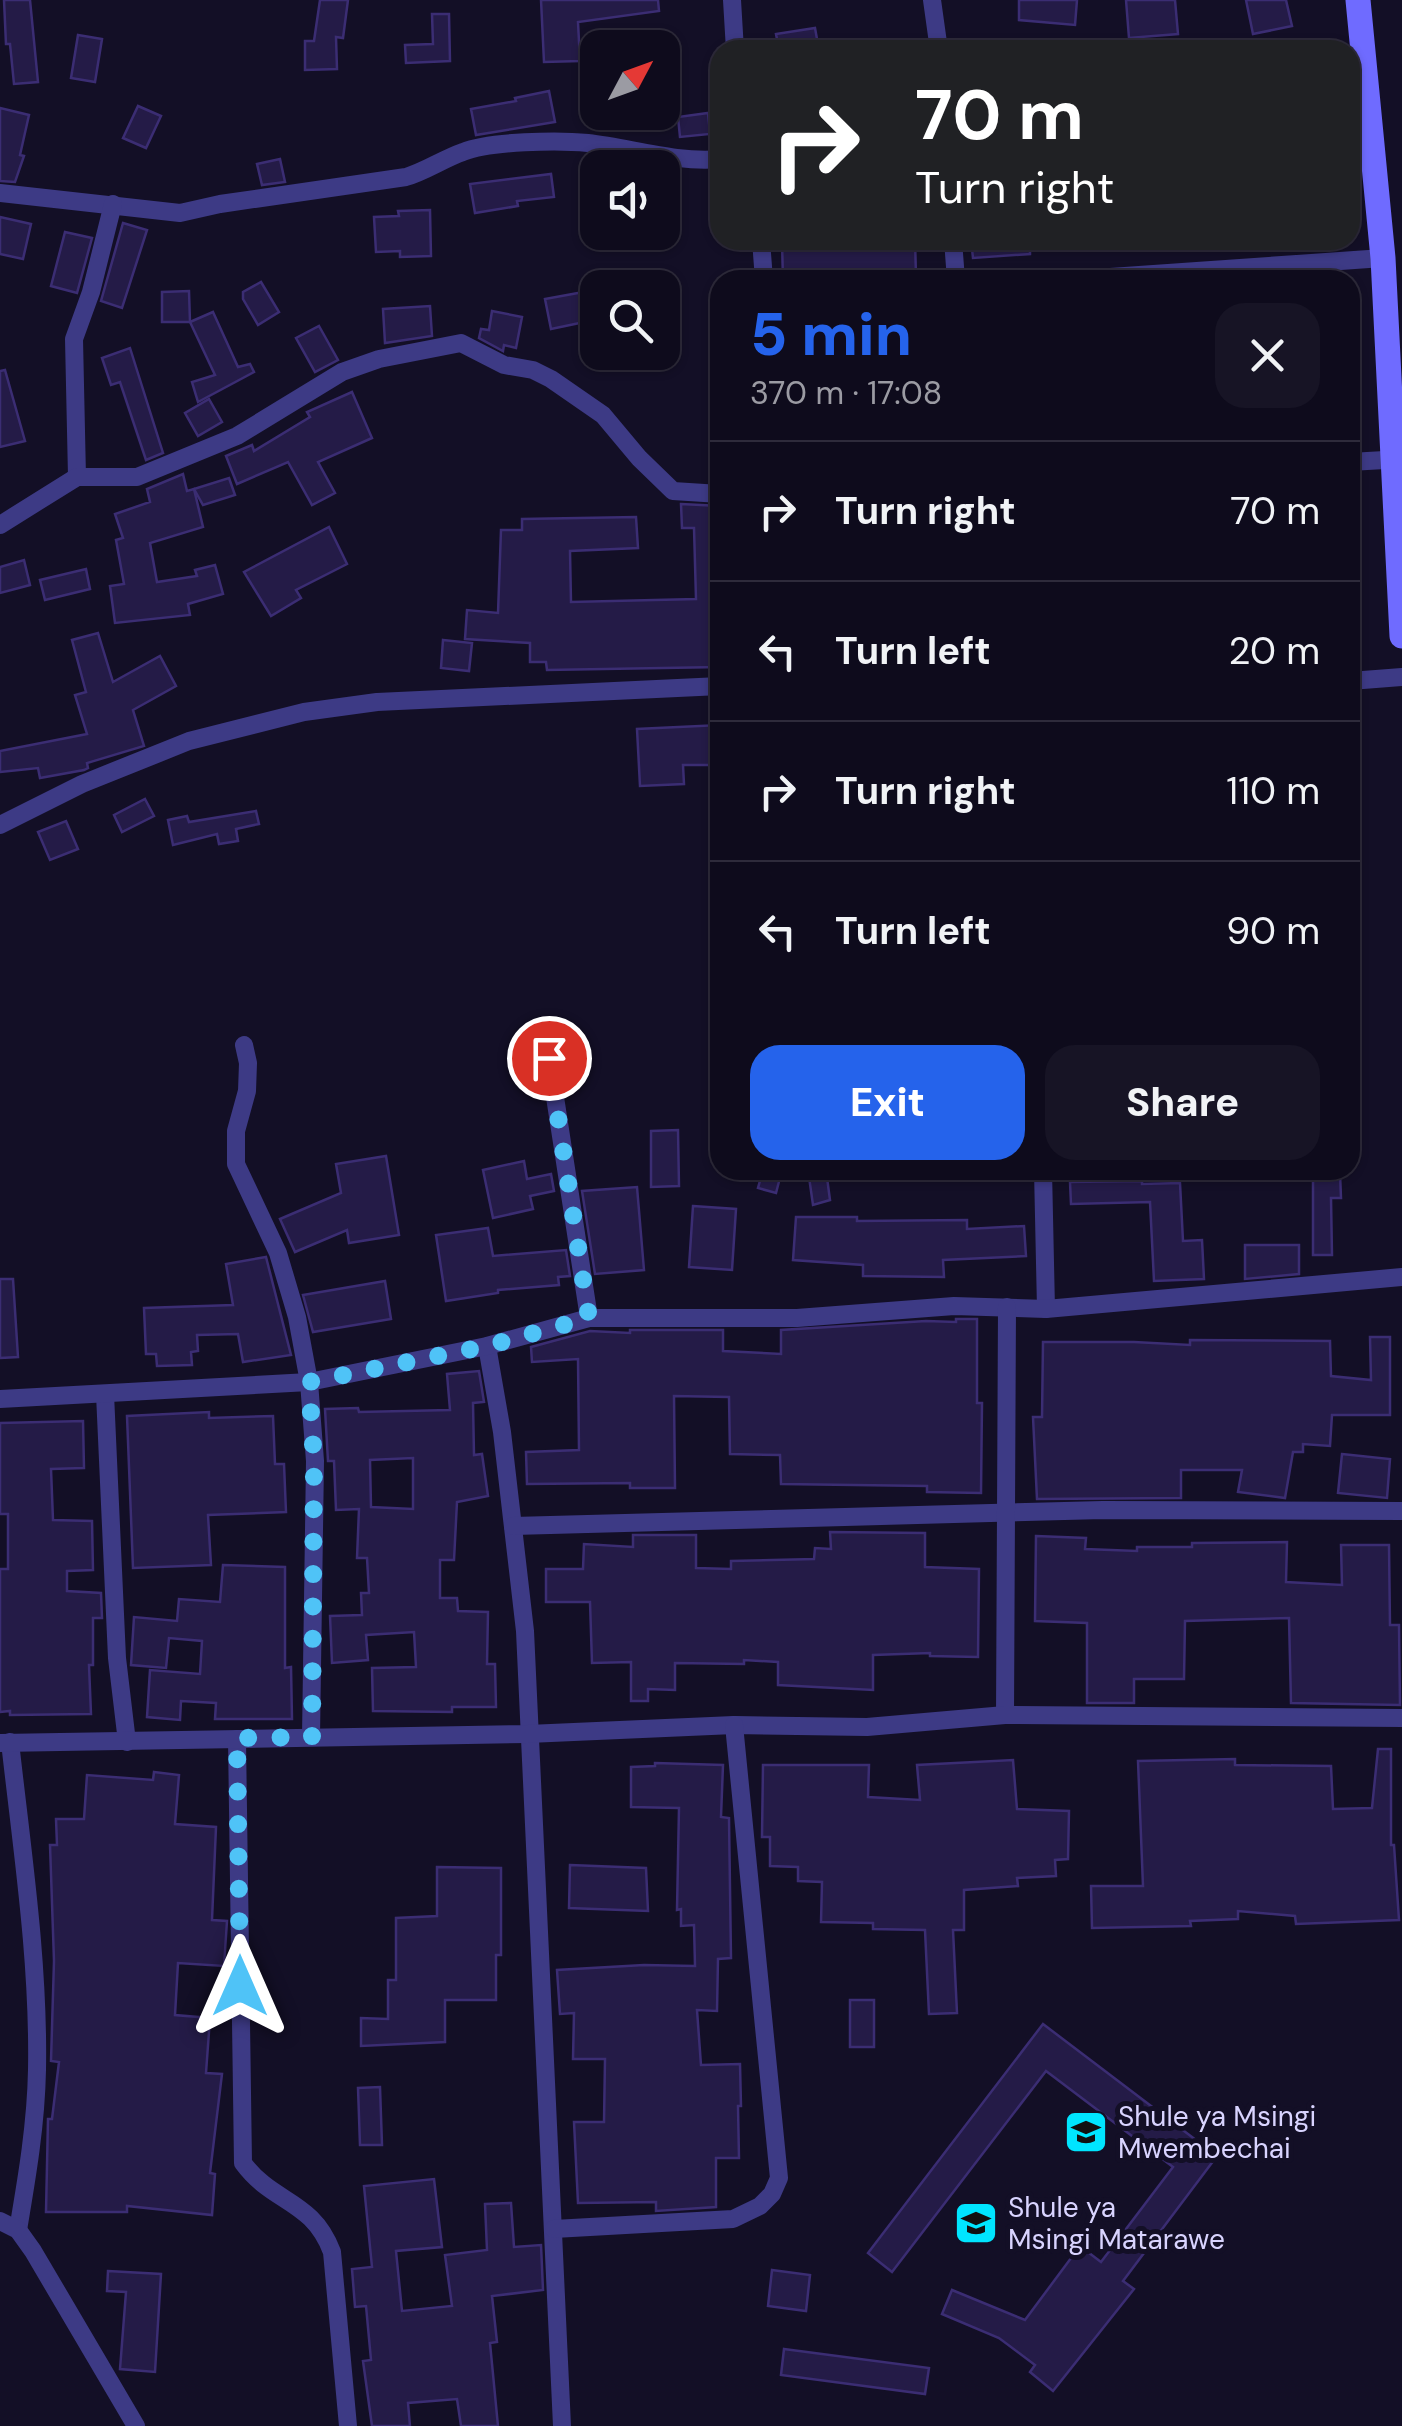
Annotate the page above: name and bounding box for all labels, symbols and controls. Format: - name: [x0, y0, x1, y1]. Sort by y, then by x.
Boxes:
- north arrow: [580, 30, 680, 130]
- map controls: [580, 30, 680, 370]
- text: 70 m: [915, 70, 1084, 161]
- icon: right: [750, 80, 880, 210]
- button: sound: [580, 150, 680, 250]
- text: Turn right: [915, 158, 1114, 217]
- button: search: [580, 270, 680, 370]
- text: 5 min: [750, 295, 912, 374]
- button: close: [1215, 303, 1320, 408]
- text: 370 m · 17:08: [750, 372, 942, 414]
- icon: right: [750, 484, 805, 539]
- text: Turn right: [835, 486, 1016, 536]
- text: 70 m: [1230, 486, 1320, 536]
- icon: left: [750, 624, 805, 679]
- text: Turn left: [835, 626, 991, 676]
- text: 20 m: [1229, 626, 1320, 676]
- icon: right: [750, 764, 805, 819]
- text: Turn right: [835, 766, 1016, 816]
- text: 110 m: [1226, 766, 1320, 816]
- icon: left: [750, 904, 805, 959]
- text: Turn left: [835, 906, 991, 956]
- text: 90 m: [1226, 906, 1320, 956]
- pin: [507, 1016, 592, 1101]
- icon: arrive: [522, 1031, 577, 1086]
- button: Exit: [750, 1045, 1025, 1160]
- button: Share: [1045, 1045, 1320, 1160]
- position arrow: [188, 1934, 292, 2038]
- place label: Shule ya Msingi Mwembechai: [1118, 2098, 1316, 2167]
- school or university icon: Shule ya Msingi Mwembechai: [1063, 2109, 1109, 2155]
- place label: Shule ya Msingi Matarawe: [1008, 2189, 1225, 2258]
- school or university icon: Shule ya Msingi Matarawe: [953, 2200, 999, 2246]

